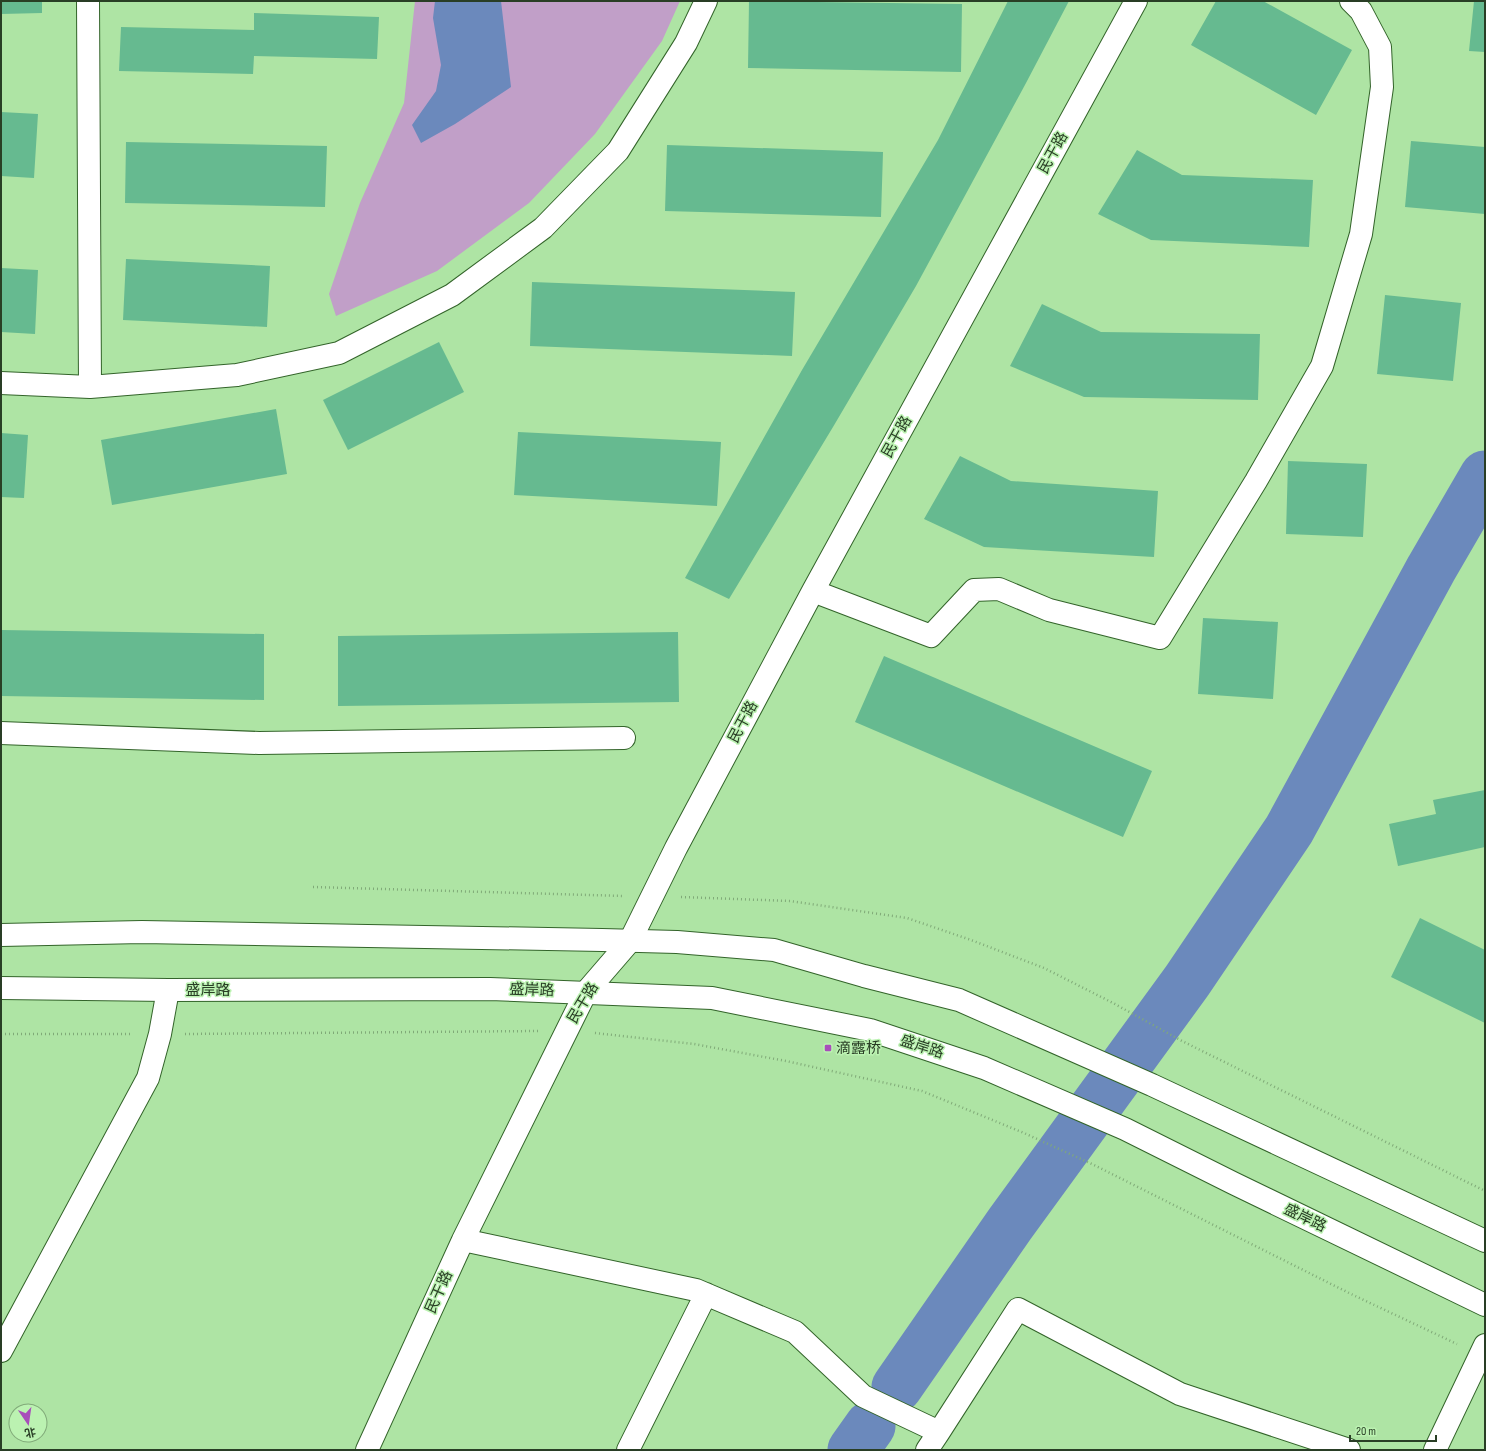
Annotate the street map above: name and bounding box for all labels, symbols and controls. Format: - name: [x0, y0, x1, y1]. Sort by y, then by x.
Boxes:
- street label: 民干路: [1034, 129, 1072, 177]
- street label: 民干路: [878, 413, 916, 461]
- street label: 民干路: [724, 698, 762, 746]
- street label: 民干路: [563, 979, 603, 1027]
- street label: 盛岸路: [509, 980, 555, 1000]
- street label: 盛岸路: [185, 981, 231, 1000]
- street label: 盛岸路: [898, 1031, 946, 1063]
- place label: 滴露桥: [836, 1039, 881, 1058]
- marker: 滴露桥: [823, 1043, 833, 1053]
- street label: 盛岸路: [1281, 1200, 1329, 1236]
- street label: 民干路: [421, 1268, 457, 1316]
- north arrow: [8, 1403, 48, 1443]
- scale bar: [1350, 1417, 1436, 1443]
- text: 20 m: [1356, 1424, 1376, 1439]
- text: 北: [23, 1425, 37, 1440]

